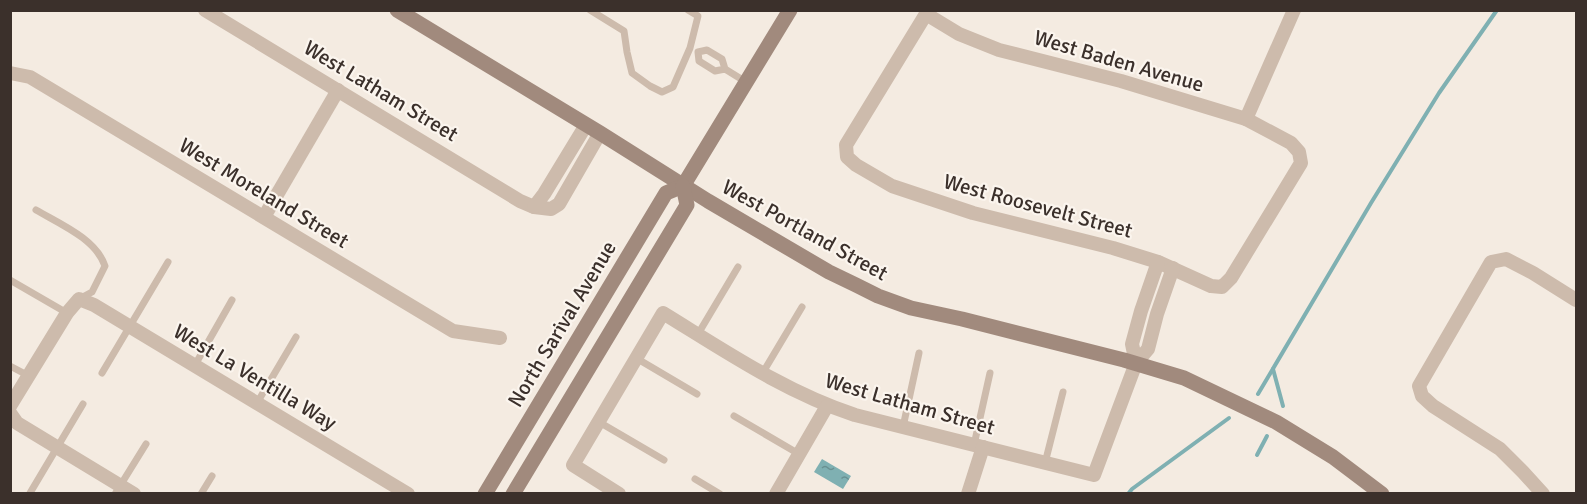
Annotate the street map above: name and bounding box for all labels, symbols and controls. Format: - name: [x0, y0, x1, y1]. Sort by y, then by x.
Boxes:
- street label: West Baden Avenue: [1031, 24, 1207, 98]
- street label: West Latham Street: [299, 35, 463, 147]
- street label: West Moreland Street: [175, 132, 353, 254]
- street label: West Roosevelt Street: [941, 168, 1135, 244]
- street label: West Portland Street: [718, 174, 892, 286]
- street label: North Sarival Avenue: [502, 236, 622, 412]
- street label: West La Ventilla Way: [169, 318, 341, 436]
- street label: West Latham Street: [822, 367, 998, 441]

